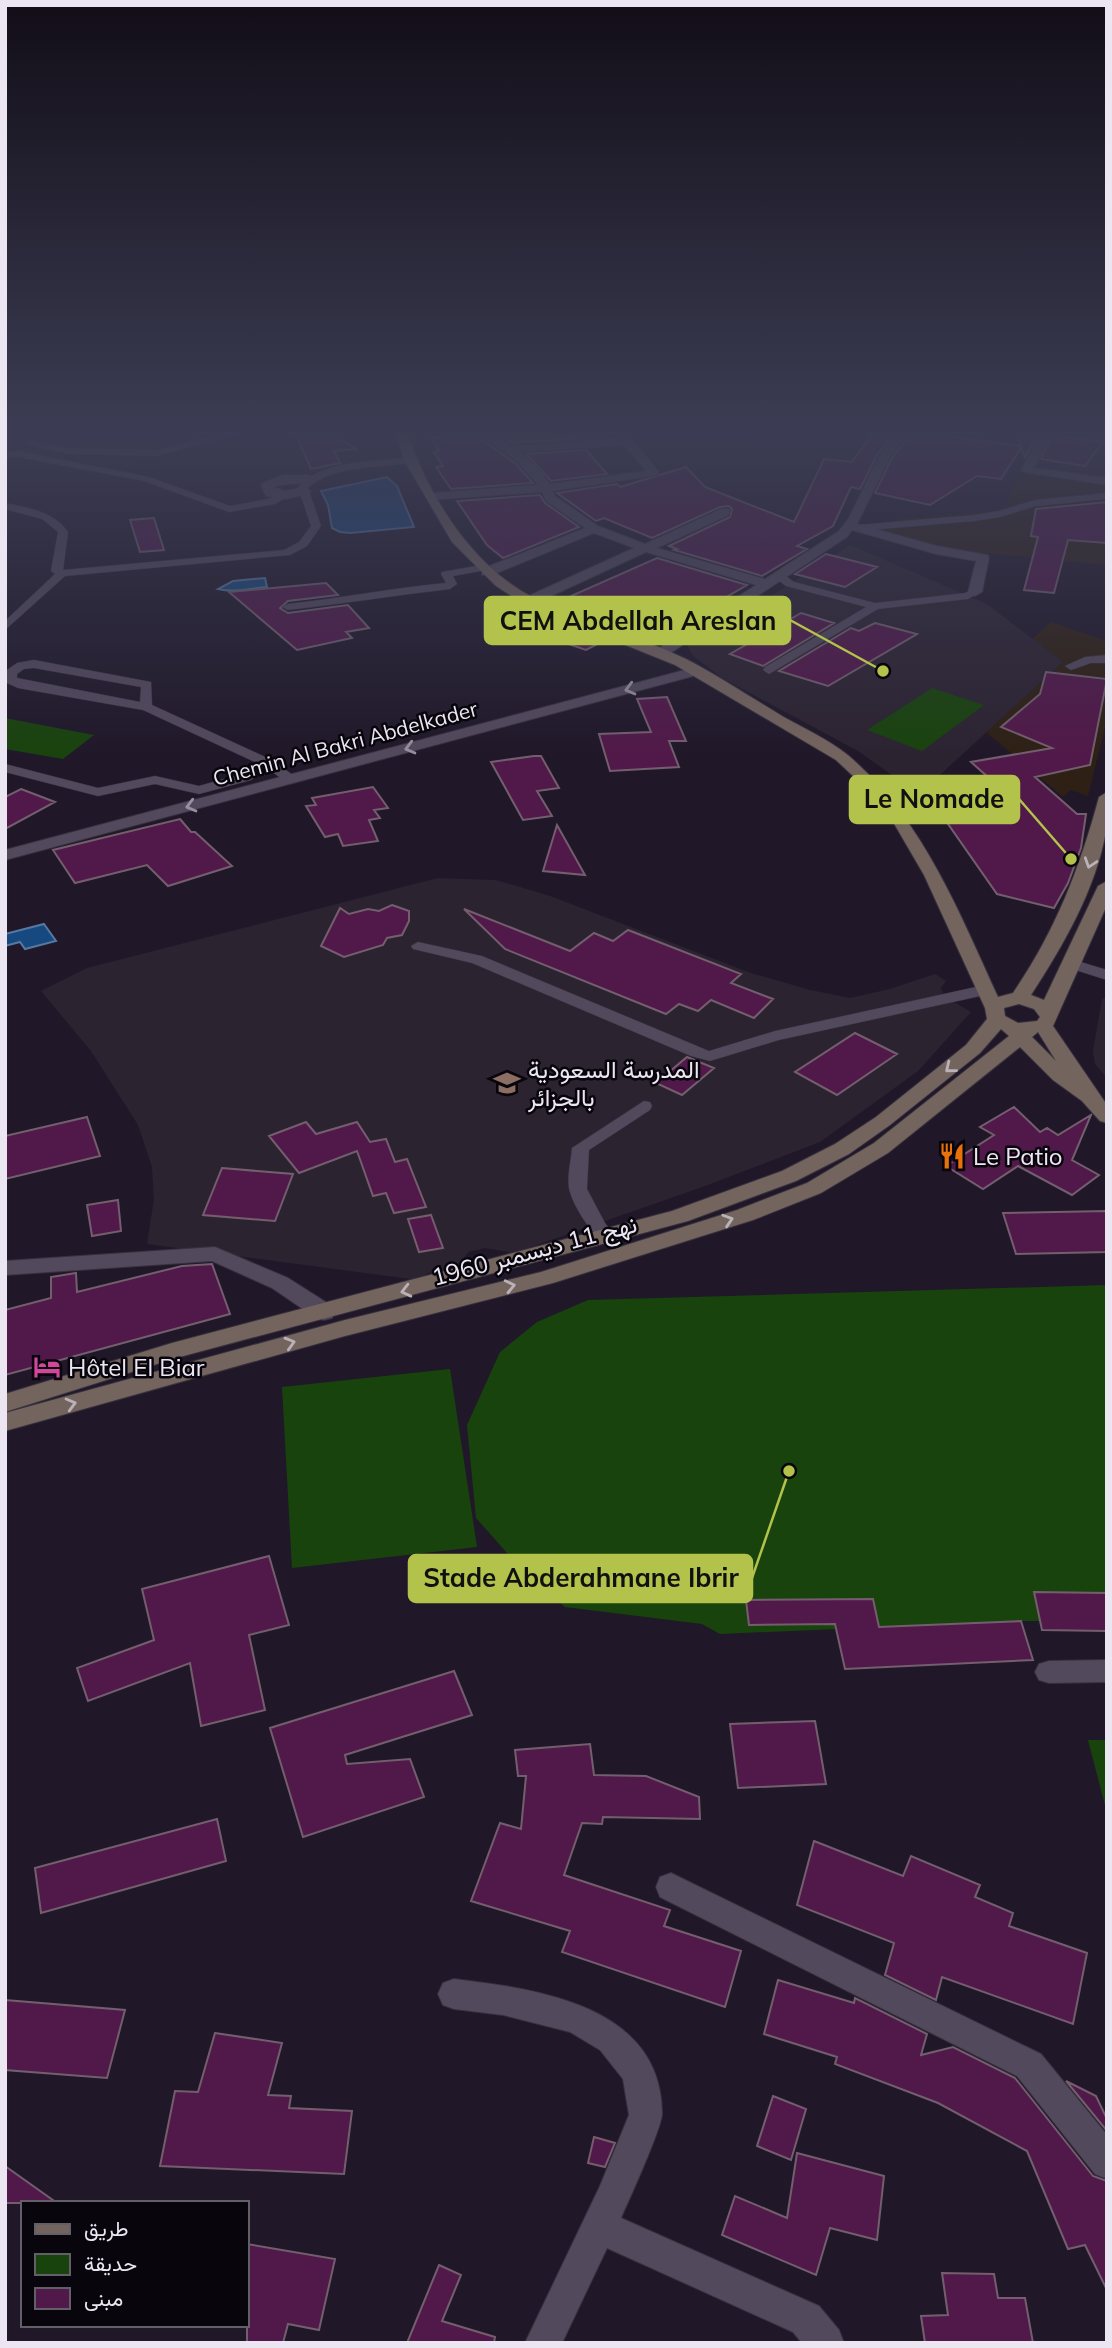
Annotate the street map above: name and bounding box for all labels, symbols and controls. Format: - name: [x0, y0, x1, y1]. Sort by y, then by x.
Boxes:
- callout: CEM Abdellah Areslan: [485, 597, 790, 644]
- text: CEM Abdellah Areslan: [500, 604, 776, 637]
- one-way arrow: [624, 681, 636, 695]
- street label: Chemin Al Bakri Abdelkader: [210, 695, 481, 791]
- one-way arrow: [405, 739, 417, 754]
- callout: Le Nomade: [850, 776, 1019, 823]
- text: Le Nomade: [864, 782, 1004, 815]
- one-way arrow: [185, 798, 197, 812]
- one-way arrow: [1083, 857, 1098, 869]
- place label: المدرسة السعودية بالجزائر: [527, 1054, 700, 1113]
- one-way arrow: [945, 1059, 957, 1072]
- school or university icon: المدرسة السعودية بالجزائر: [492, 1068, 522, 1098]
- restaurant icon: Le Patio: [937, 1141, 967, 1171]
- place label: Le Patio: [973, 1141, 1063, 1171]
- street label: نهج 11 ديسمبر 1960: [428, 1208, 641, 1295]
- one-way arrow: [722, 1214, 734, 1229]
- one-way arrow: [504, 1280, 516, 1294]
- one-way arrow: [400, 1283, 412, 1297]
- one-way arrow: [284, 1337, 296, 1351]
- hotel icon: Hôtel El Biar: [32, 1352, 62, 1382]
- place label: Hôtel El Biar: [68, 1352, 205, 1382]
- one-way arrow: [65, 1398, 77, 1413]
- callout: Stade Abderahmane Ibrir: [409, 1555, 752, 1602]
- text: Stade Abderahmane Ibrir: [423, 1561, 739, 1594]
- legend: [21, 2201, 248, 2327]
- text: طريق: [84, 2215, 129, 2242]
- text: حديقة: [84, 2250, 137, 2276]
- text: مبنى: [84, 2285, 123, 2311]

